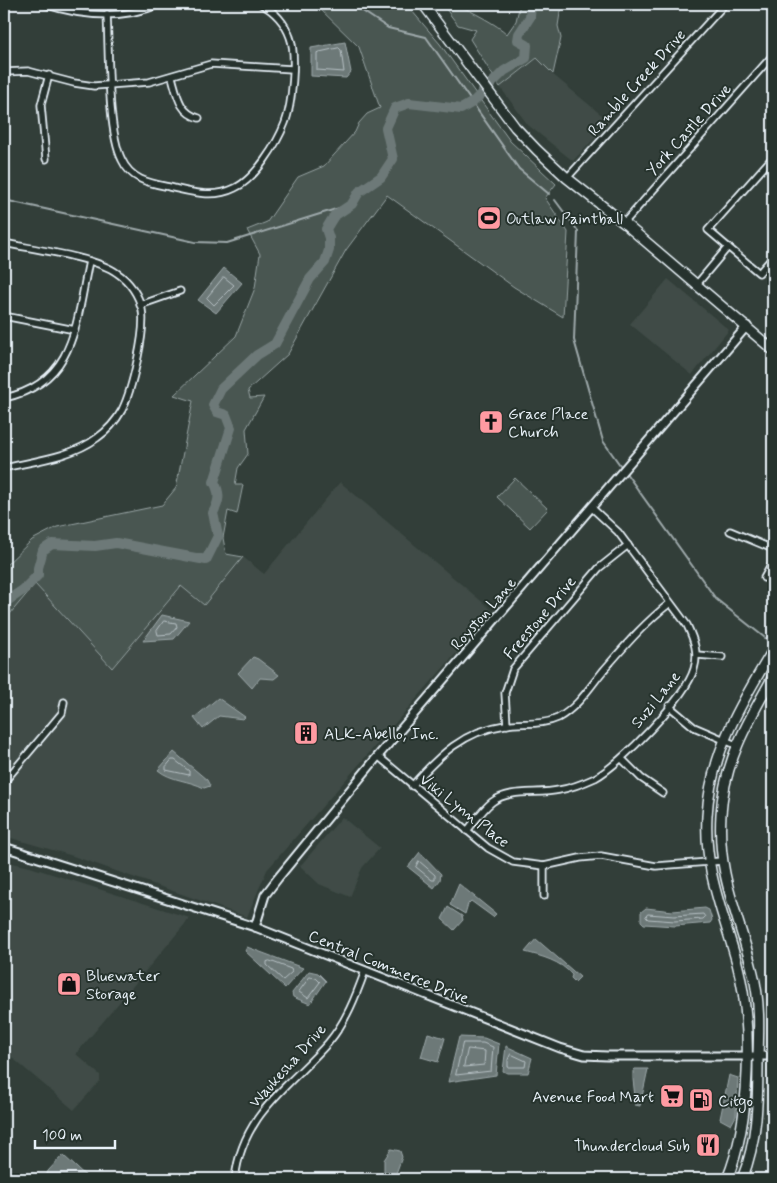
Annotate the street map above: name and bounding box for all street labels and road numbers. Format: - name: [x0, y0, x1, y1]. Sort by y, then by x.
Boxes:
- street label: Ramble Creek Drive: [583, 25, 691, 141]
- street label: York Castle Drive: [642, 79, 737, 181]
- street label: Freestone Drive: [499, 572, 581, 664]
- street label: Royston Lane: [447, 573, 522, 655]
- street label: Suzi Lane: [627, 667, 686, 733]
- street label: Viki Lynn Place: [415, 769, 513, 853]
- street label: Central Commerce Drive: [305, 925, 472, 1009]
- street label: Waukesha Drive: [245, 1019, 332, 1113]

